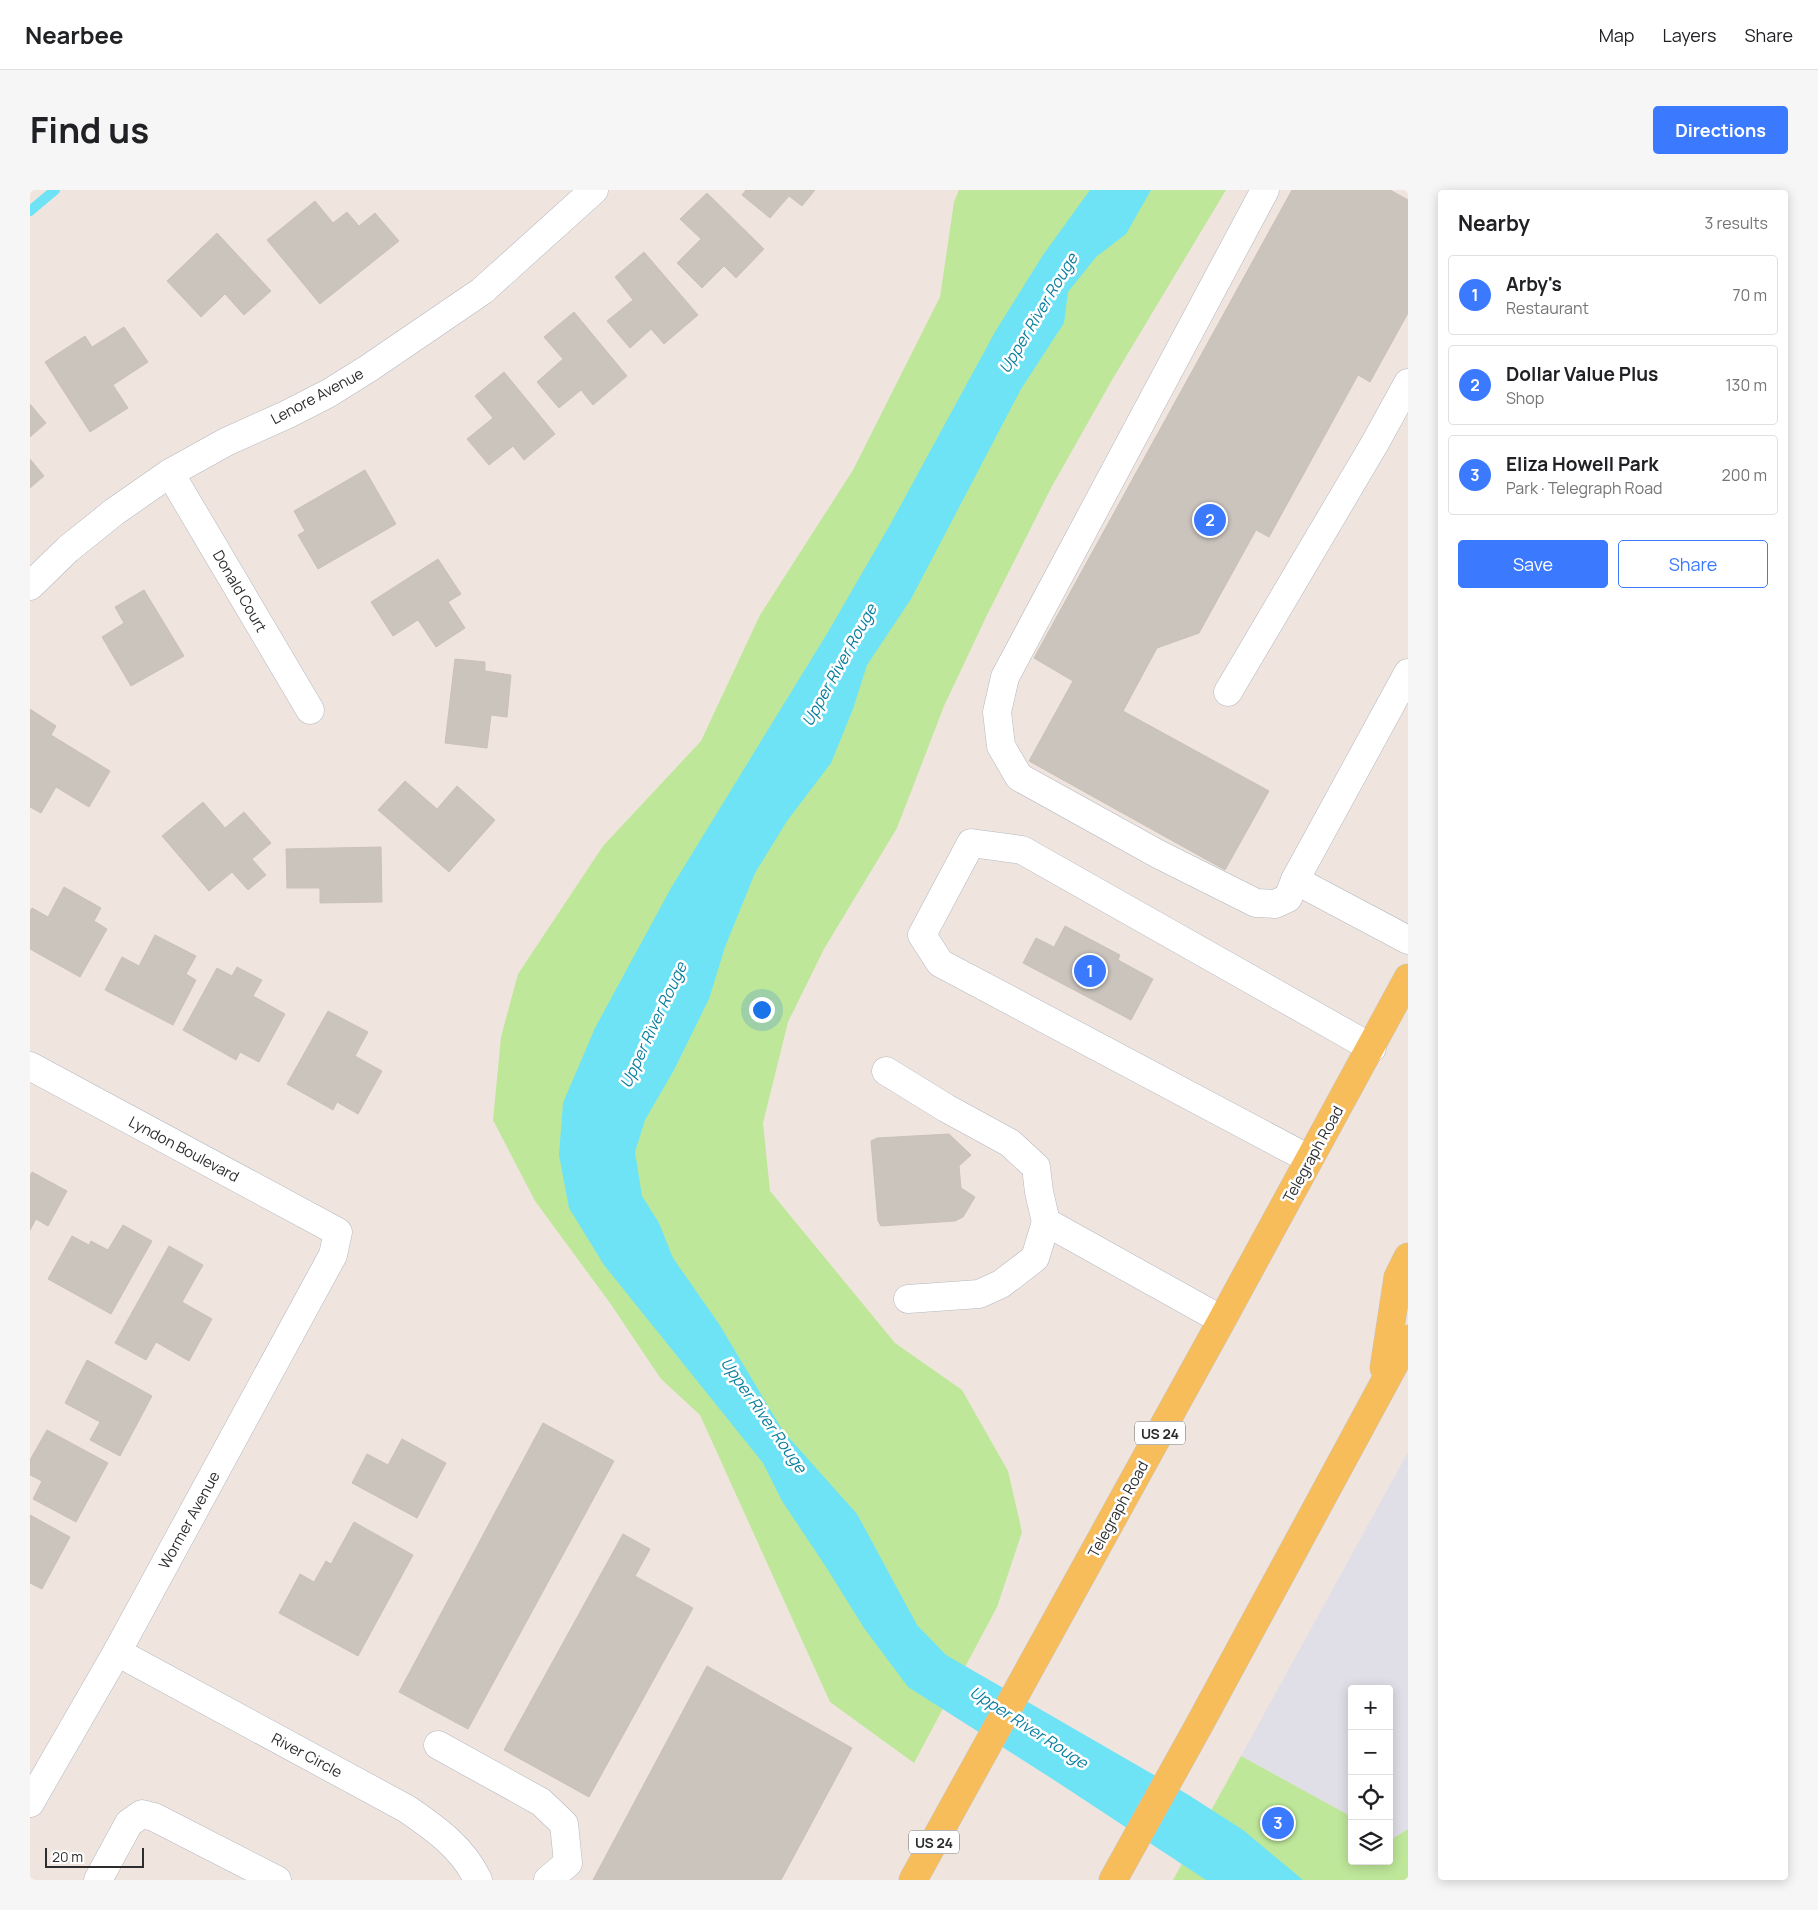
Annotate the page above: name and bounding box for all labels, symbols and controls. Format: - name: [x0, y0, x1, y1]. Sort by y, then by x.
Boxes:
- text: Nearbee: [25, 18, 124, 51]
- text: Map: [1599, 23, 1634, 47]
- text: Layers: [1662, 23, 1716, 47]
- text: Share: [1744, 23, 1793, 47]
- text: Find us: [30, 106, 149, 154]
- button: Directions: [1653, 106, 1788, 154]
- text: Nearby: [1458, 209, 1530, 237]
- text: 3 results: [1705, 212, 1768, 234]
- water label: Upper River Rouge: [993, 247, 1083, 377]
- text: Arby's: [1506, 271, 1562, 297]
- text: 1: [1471, 284, 1479, 306]
- text: 70 m: [1732, 284, 1767, 306]
- text: Restaurant: [1506, 297, 1589, 319]
- text: Dollar Value Plus: [1506, 361, 1658, 387]
- street label: Lenore Avenue: [267, 363, 367, 429]
- text: 2: [1470, 374, 1480, 396]
- text: 130 m: [1725, 374, 1767, 396]
- text: Shop: [1506, 387, 1544, 409]
- text: Eliza Howell Park: [1506, 451, 1659, 477]
- text: 3: [1470, 464, 1480, 486]
- text: 200 m: [1722, 464, 1767, 486]
- text: Park · Telegraph Road: [1506, 477, 1663, 499]
- pin: 2: [1194, 501, 1226, 539]
- button: Save: [1458, 540, 1608, 588]
- button: Share: [1618, 540, 1768, 588]
- street label: Donald Court: [208, 546, 272, 636]
- water label: Upper River Rouge: [796, 599, 882, 730]
- pin: 1: [1074, 952, 1106, 990]
- water label: Upper River Rouge: [614, 957, 692, 1091]
- your location: [749, 997, 775, 1023]
- street label: Telegraph Road: [1278, 1102, 1348, 1206]
- street label: Lyndon Boulevard: [125, 1111, 243, 1187]
- water label: Upper River Rouge: [716, 1353, 813, 1478]
- road number: US 24: [1135, 1422, 1185, 1444]
- street label: Telegraph Road: [1083, 1457, 1153, 1561]
- street label: Wormer Avenue: [153, 1467, 225, 1573]
- water label: Upper River Rouge: [966, 1681, 1094, 1774]
- map controls: [1348, 1685, 1393, 1865]
- button: +: [1348, 1685, 1393, 1730]
- street label: River Circle: [268, 1728, 346, 1783]
- button: −: [1348, 1730, 1393, 1775]
- button: locate: [1348, 1775, 1393, 1820]
- pin: 3: [1262, 1804, 1294, 1842]
- button: layers: [1348, 1820, 1393, 1865]
- road number: US 24: [909, 1830, 959, 1854]
- scale bar: [45, 1845, 144, 1868]
- text: 20 m: [52, 1847, 83, 1866]

